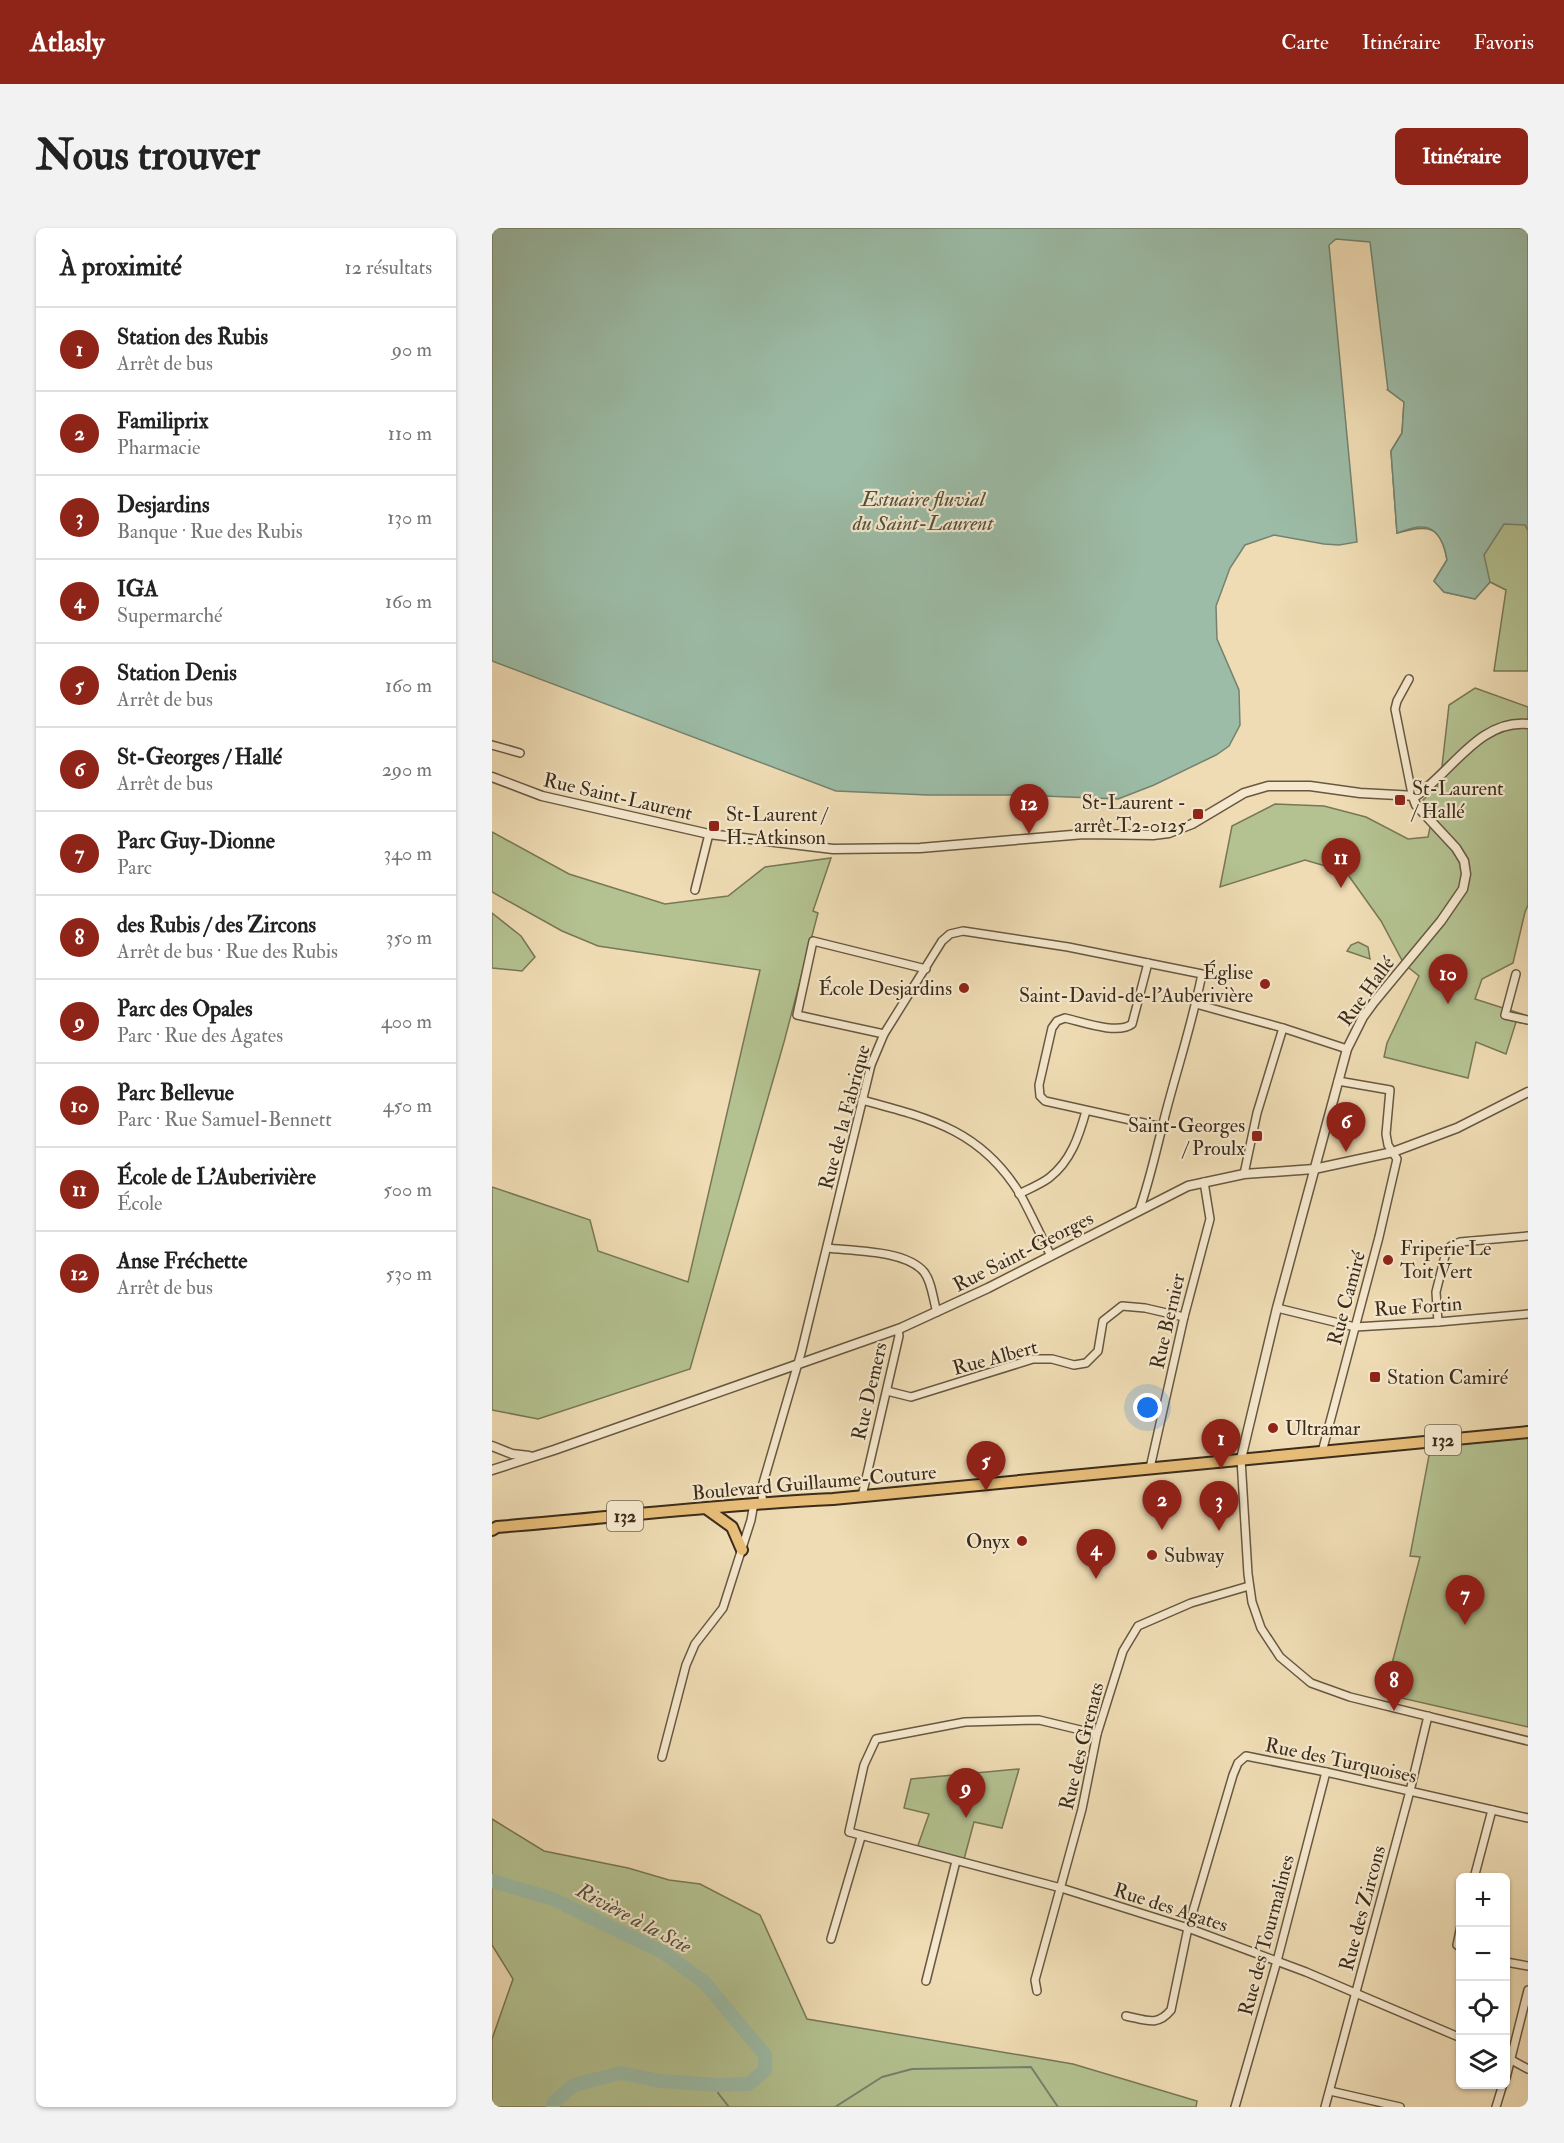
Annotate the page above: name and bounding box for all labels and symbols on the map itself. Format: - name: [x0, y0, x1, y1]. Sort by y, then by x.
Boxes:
- water label: Estuaire fluvial du Saint-Laurent: [852, 486, 994, 537]
- street label: Rue Saint-Laurent: [541, 767, 695, 826]
- place label: St-Laurent / Hallé: [1410, 776, 1504, 824]
- pin: 12: [1010, 784, 1048, 834]
- place label: St-Laurent - arrêt T2-0125: [1074, 790, 1186, 838]
- marker: St-Laurent / Hallé: [1393, 793, 1407, 807]
- place label: St-Laurent / H.-Atkinson: [726, 802, 829, 850]
- marker: St-Laurent - arrêt T2-0125: [1191, 807, 1205, 821]
- marker: St-Laurent / H.-Atkinson: [707, 819, 721, 833]
- pin: 11: [1322, 838, 1360, 888]
- street label: Rue Hallé: [1333, 951, 1400, 1031]
- pin: 10: [1428, 954, 1468, 1004]
- place label: Église Saint-David-de-l’Auberivière: [1019, 959, 1253, 1008]
- place label: École Desjardins: [818, 975, 952, 1001]
- marker: Église Saint-David-de-l’Auberivière: [1258, 977, 1272, 991]
- marker: École Desjardins: [957, 981, 971, 995]
- street label: Rue de la Fabrique: [813, 1042, 876, 1192]
- pin: 6: [1326, 1102, 1366, 1152]
- place label: Saint-Georges / Proulx: [1128, 1113, 1245, 1161]
- marker: Saint-Georges / Proulx: [1250, 1129, 1264, 1143]
- street label: Rue Saint-Georges: [949, 1205, 1098, 1298]
- place label: Friperie Le Toit Vert: [1400, 1236, 1491, 1284]
- street label: Rue Camiré: [1322, 1248, 1371, 1348]
- marker: Friperie Le Toit Vert: [1381, 1253, 1395, 1267]
- street label: Rue Bernier: [1144, 1270, 1191, 1371]
- street label: Rue Fortin: [1373, 1291, 1463, 1322]
- street label: Rue Albert: [950, 1334, 1041, 1381]
- street label: Rue Demers: [846, 1340, 893, 1443]
- place label: Station Camiré: [1387, 1365, 1509, 1390]
- marker: Station Camiré: [1368, 1370, 1382, 1384]
- your location: [1133, 1393, 1162, 1422]
- place label: Ultramar: [1285, 1416, 1361, 1441]
- pin: 1: [1202, 1420, 1240, 1469]
- marker: Ultramar: [1266, 1421, 1280, 1435]
- road number: 132: [1425, 1425, 1461, 1455]
- pin: 5: [966, 1442, 1006, 1491]
- street label: Boulevard Guillaume-Couture: [691, 1459, 937, 1506]
- pin: 2: [1142, 1480, 1182, 1530]
- pin: 3: [1200, 1482, 1238, 1531]
- road number: 132: [607, 1501, 643, 1531]
- place label: Onyx: [966, 1529, 1010, 1554]
- pin: 4: [1076, 1530, 1116, 1579]
- marker: Onyx: [1015, 1534, 1029, 1548]
- place label: Subway: [1164, 1543, 1225, 1568]
- marker: Subway: [1145, 1548, 1159, 1562]
- pin: 7: [1446, 1576, 1484, 1625]
- pin: 8: [1374, 1662, 1414, 1711]
- street label: Rue des Grenats: [1054, 1680, 1109, 1813]
- street label: Rue des Turquoises: [1263, 1732, 1419, 1789]
- pin: 9: [946, 1768, 986, 1818]
- street label: Rue des Zircons: [1334, 1843, 1391, 1974]
- street label: Rue des Tourmalines: [1233, 1852, 1300, 2018]
- water label: Rivière à la Scie: [571, 1876, 697, 1960]
- street label: Rue des Agates: [1110, 1877, 1231, 1938]

